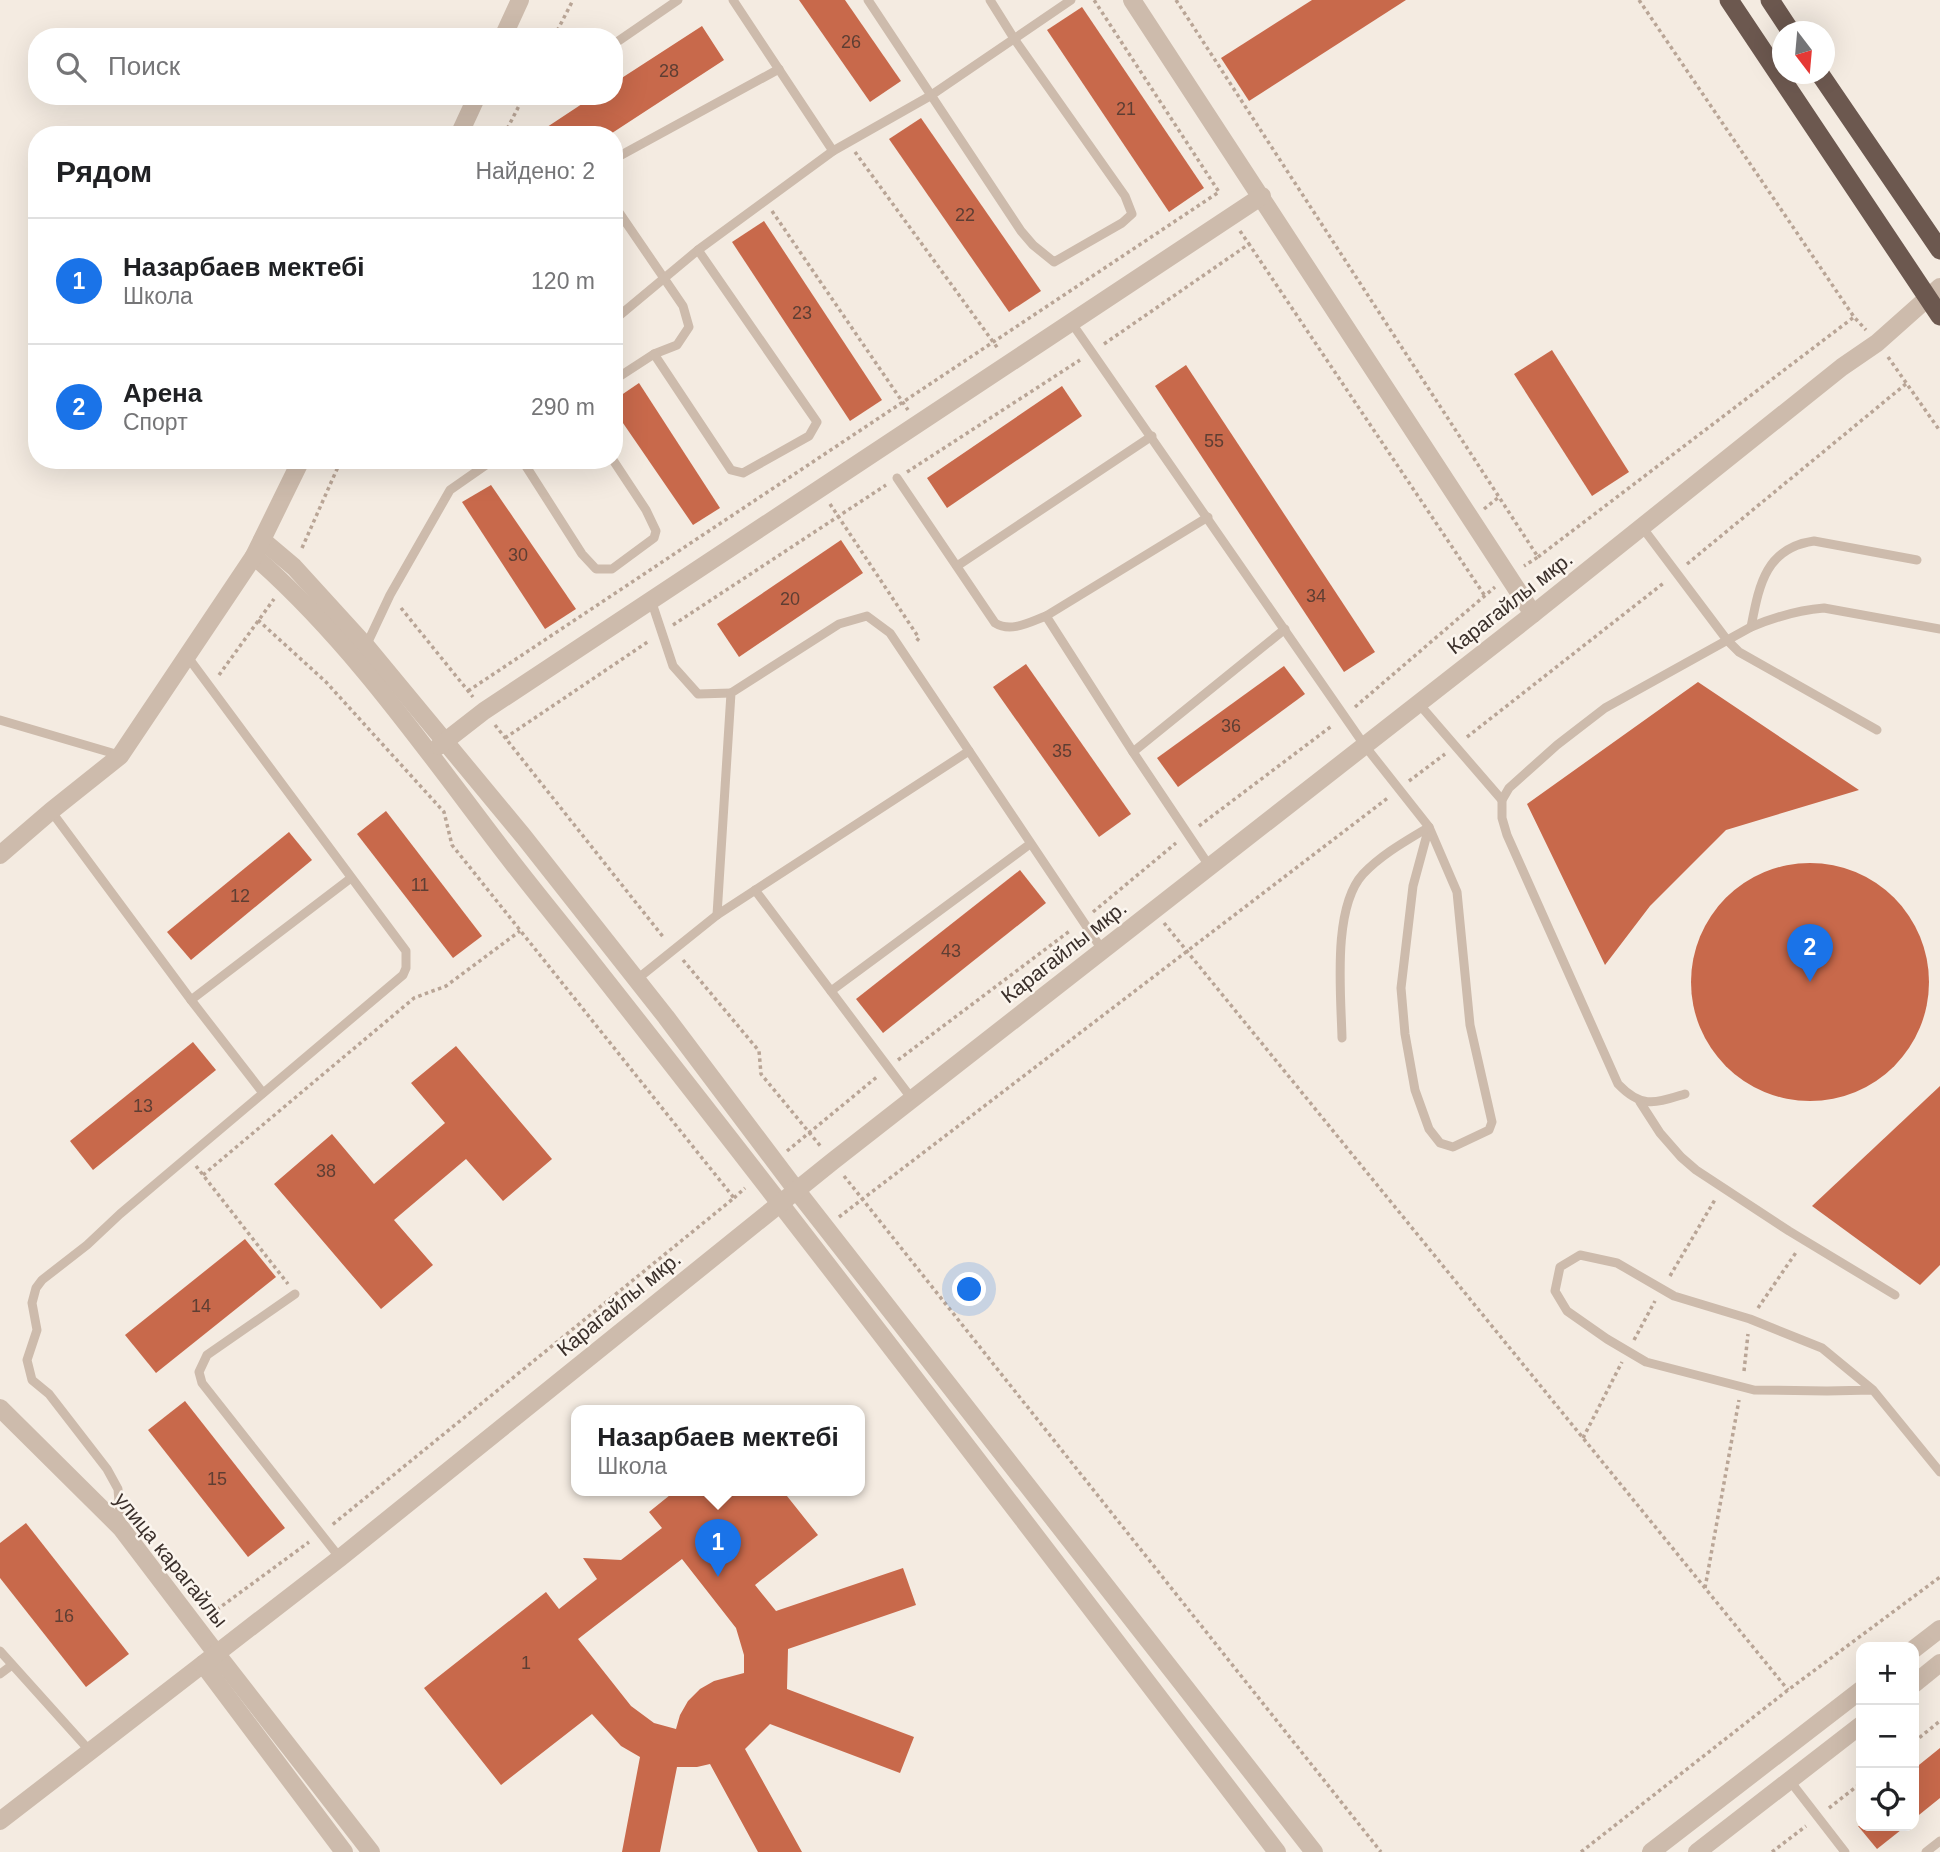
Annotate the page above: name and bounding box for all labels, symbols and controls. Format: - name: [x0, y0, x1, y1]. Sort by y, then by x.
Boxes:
- north arrow: [1772, 21, 1835, 84]
- search box: [28, 28, 623, 105]
- house number: 26: [841, 32, 861, 52]
- icon: search: [52, 48, 90, 86]
- text: Поиск: [108, 51, 180, 81]
- house number: 28: [659, 61, 679, 81]
- house number: 21: [1116, 99, 1136, 119]
- text: Рядом: [56, 155, 152, 188]
- text: Найдено: 2: [475, 158, 595, 184]
- house number: 22: [955, 205, 975, 225]
- text: Назарбаев мектебі: [123, 252, 365, 282]
- text: 1: [73, 268, 85, 294]
- text: 120 m: [531, 268, 595, 294]
- text: Школа: [123, 283, 193, 309]
- house number: 23: [792, 303, 812, 323]
- text: Арена: [123, 378, 202, 408]
- text: 2: [73, 394, 85, 420]
- text: 290 m: [531, 394, 595, 420]
- text: Спорт: [123, 409, 188, 435]
- house number: 55: [1204, 431, 1224, 451]
- house number: 30: [508, 545, 528, 565]
- street label: Карагайлы мкр.: [1443, 547, 1577, 659]
- house number: 34: [1306, 586, 1326, 606]
- house number: 20: [780, 589, 800, 609]
- house number: 36: [1221, 716, 1241, 736]
- house number: 35: [1052, 741, 1072, 761]
- house number: 11: [411, 875, 429, 895]
- house number: 12: [230, 886, 250, 906]
- street label: Карагайлы мкр.: [997, 896, 1131, 1008]
- pin: 2: [1787, 924, 1833, 982]
- house number: 43: [941, 941, 961, 961]
- house number: 13: [133, 1096, 153, 1116]
- house number: 38: [316, 1161, 336, 1181]
- street label: Карагайлы мкр.: [552, 1247, 685, 1360]
- your location: [952, 1272, 986, 1306]
- house number: 14: [191, 1296, 211, 1316]
- popup: [571, 1405, 865, 1496]
- text: Назарбаев мектебі: [597, 1422, 839, 1452]
- text: Школа: [597, 1453, 667, 1479]
- house number: 15: [207, 1469, 227, 1489]
- street label: улица карагайлы: [110, 1488, 233, 1632]
- pin: 1: [695, 1519, 741, 1577]
- house number: 16: [54, 1606, 74, 1626]
- map controls: [1856, 1642, 1919, 1831]
- button: +: [1856, 1642, 1919, 1705]
- house number: 1: [521, 1653, 531, 1673]
- button: −: [1856, 1705, 1919, 1768]
- button: locate: [1856, 1768, 1919, 1831]

